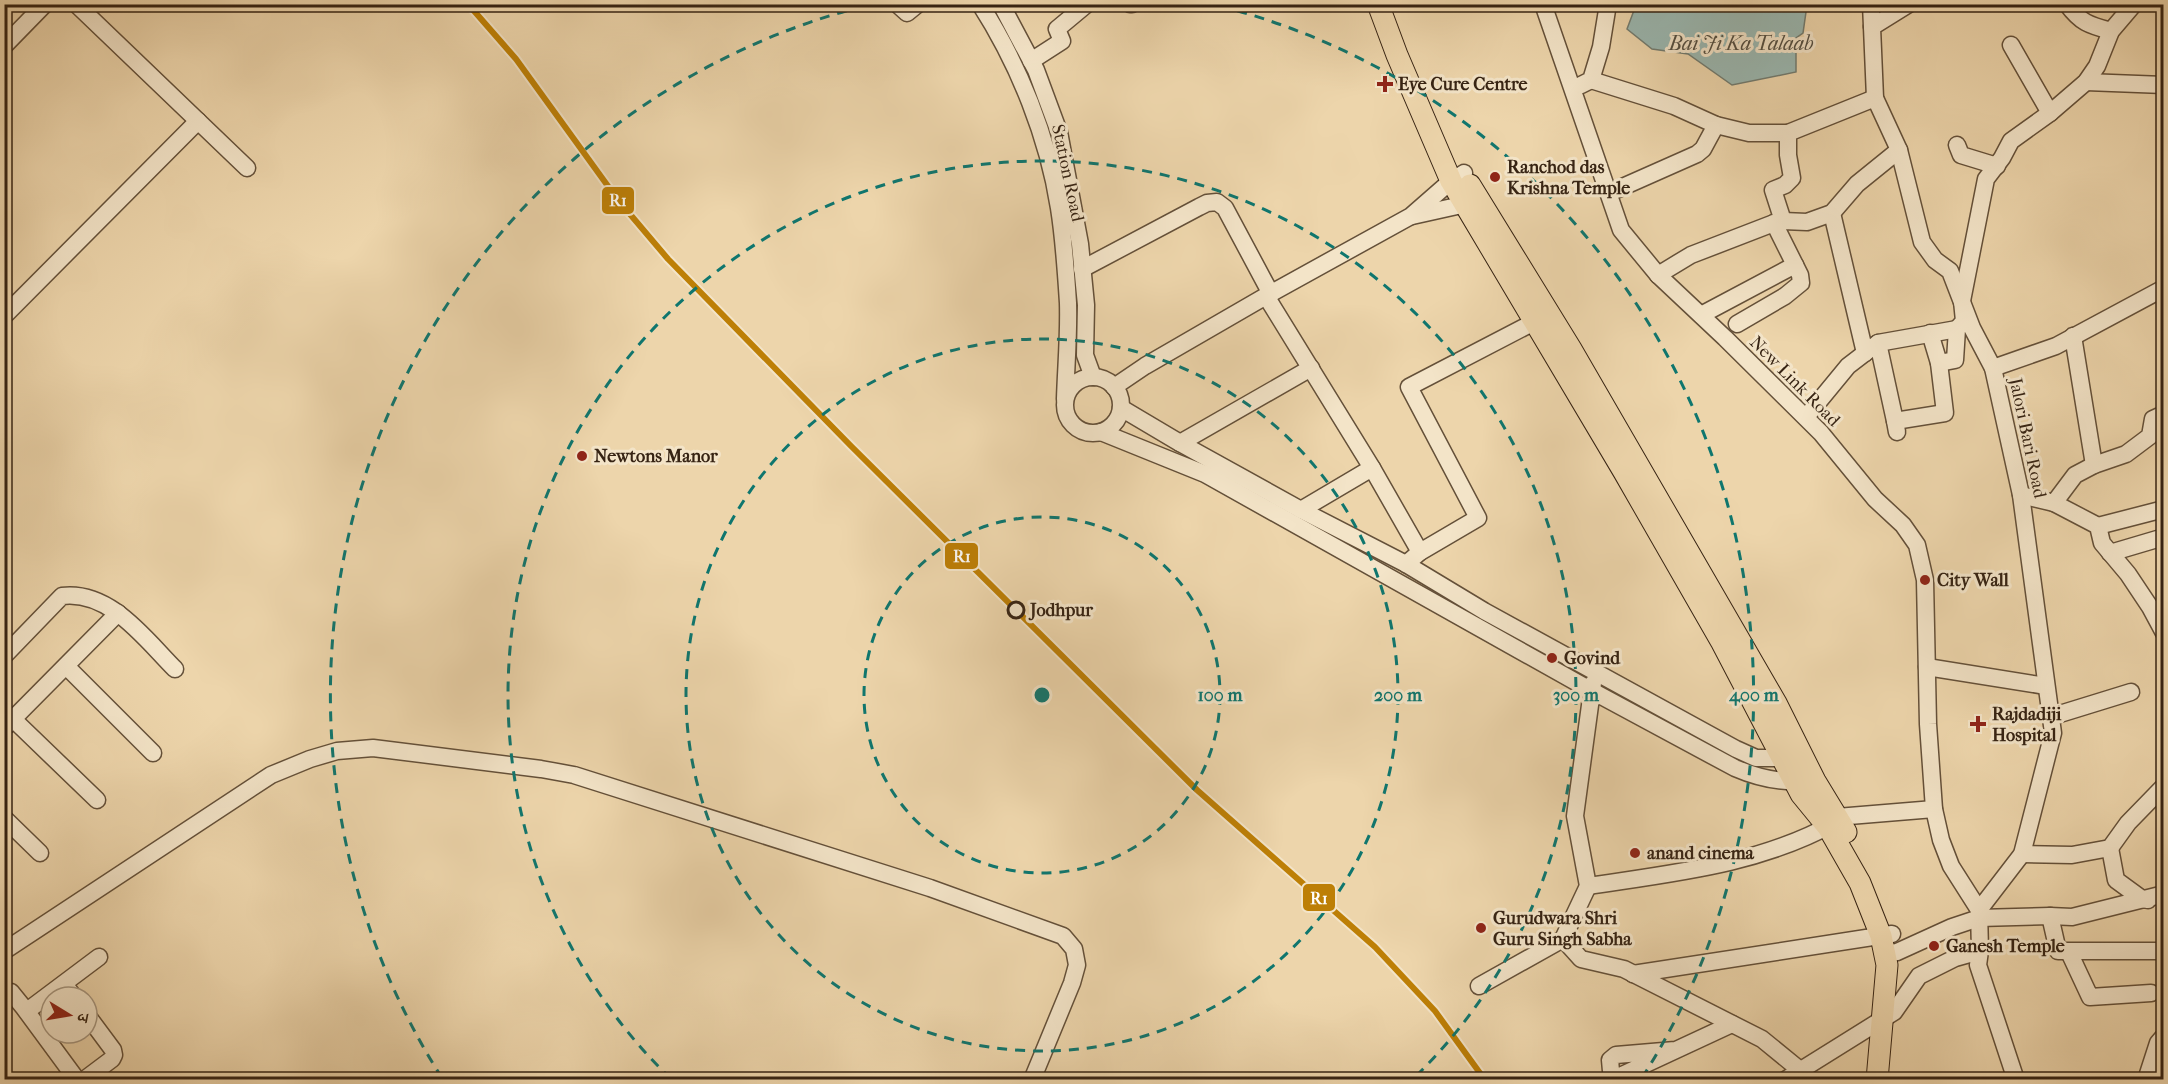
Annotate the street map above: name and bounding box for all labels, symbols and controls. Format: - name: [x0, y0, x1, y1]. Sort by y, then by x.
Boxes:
- water label: Bai Ji Ka Talaab: [1668, 32, 1813, 55]
- place label: Eye Cure Centre: [1398, 74, 1528, 95]
- marker: Eye Cure Centre: [1376, 75, 1394, 93]
- street label: Station Road: [1047, 122, 1088, 224]
- place label: Ranchod das Krishna Temple: [1507, 157, 1630, 199]
- marker: Ranchod das Krishna Temple: [1488, 170, 1502, 184]
- line badge: R1: [601, 186, 635, 215]
- text: R1: [609, 191, 627, 210]
- street label: New Link Road: [1745, 332, 1844, 431]
- street label: Jalori Bari Road: [2004, 374, 2051, 500]
- place label: Newtons Manor: [594, 446, 718, 467]
- marker: Newtons Manor: [575, 449, 589, 463]
- line badge: R1: [944, 542, 979, 570]
- text: R1: [953, 547, 971, 566]
- place label: City Wall: [1937, 570, 2010, 591]
- marker: City Wall: [1918, 573, 1932, 587]
- place label: Jodhpur: [1028, 600, 1093, 621]
- marker: Jodhpur: [1007, 601, 1025, 619]
- place label: Govind: [1564, 648, 1621, 669]
- marker: Govind: [1545, 651, 1559, 665]
- centre of rings: [1032, 685, 1052, 705]
- text: 100 m: [1197, 685, 1244, 706]
- text: 200 m: [1374, 685, 1423, 706]
- text: 300 m: [1553, 685, 1600, 706]
- text: 400 m: [1728, 685, 1780, 706]
- place label: Rajdadiji Hospital: [1992, 704, 2062, 746]
- marker: Rajdadiji Hospital: [1969, 715, 1987, 733]
- place label: anand cinema: [1647, 843, 1755, 864]
- marker: anand cinema: [1628, 846, 1642, 860]
- line badge: R1: [1302, 883, 1336, 912]
- text: R1: [1310, 889, 1328, 908]
- place label: Gurudwara Shri Guru Singh Sabha: [1493, 908, 1632, 950]
- marker: Gurudwara Shri Guru Singh Sabha: [1474, 921, 1488, 935]
- place label: Ganesh Temple: [1946, 936, 2065, 957]
- marker: Ganesh Temple: [1927, 939, 1941, 953]
- north arrow: [39, 985, 99, 1045]
- text: उ: [73, 1011, 94, 1025]

